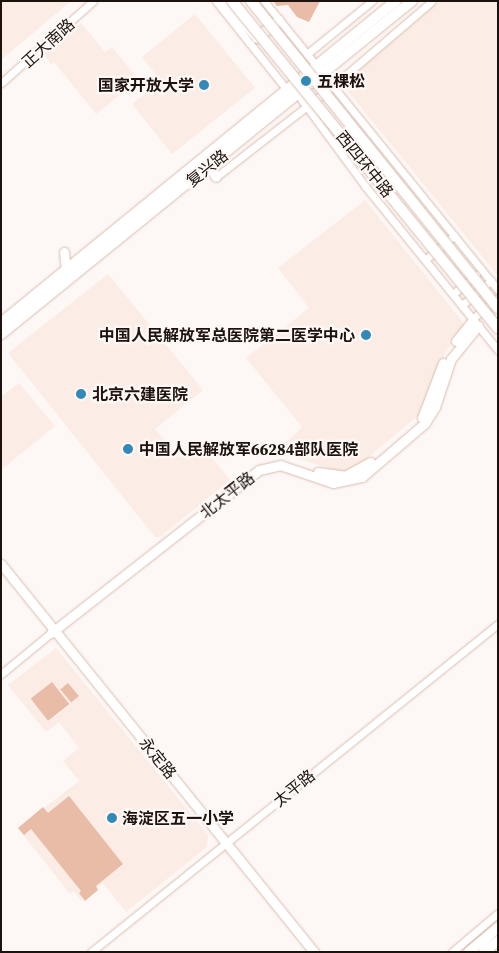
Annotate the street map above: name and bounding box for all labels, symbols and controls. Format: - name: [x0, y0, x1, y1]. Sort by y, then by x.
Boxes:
- street label: 正大南路: [18, 14, 78, 72]
- place label: 五棵松: [317, 71, 365, 91]
- marker: 五棵松: [299, 74, 313, 88]
- place label: 国家开放大学: [98, 75, 194, 95]
- marker: 国家开放大学: [198, 79, 210, 91]
- street label: 西四环中路: [332, 127, 398, 201]
- street label: 复兴路: [182, 145, 232, 191]
- place label: 中国人民解放军总医院第二医学中心: [99, 325, 355, 345]
- marker: 中国人民解放军总医院第二医学中心: [359, 328, 373, 342]
- place label: 北京六建医院: [92, 384, 188, 404]
- marker: 北京六建医院: [74, 387, 88, 401]
- place label: 中国人民解放军66284部队医院: [139, 439, 358, 459]
- marker: 中国人民解放军66284部队医院: [121, 442, 135, 456]
- street label: 北太平路: [196, 468, 258, 522]
- street label: 永定路: [135, 733, 181, 783]
- street label: 太平路: [269, 765, 319, 811]
- place label: 海淀区五一小学: [122, 808, 234, 828]
- marker: 海淀区五一小学: [106, 812, 118, 824]

